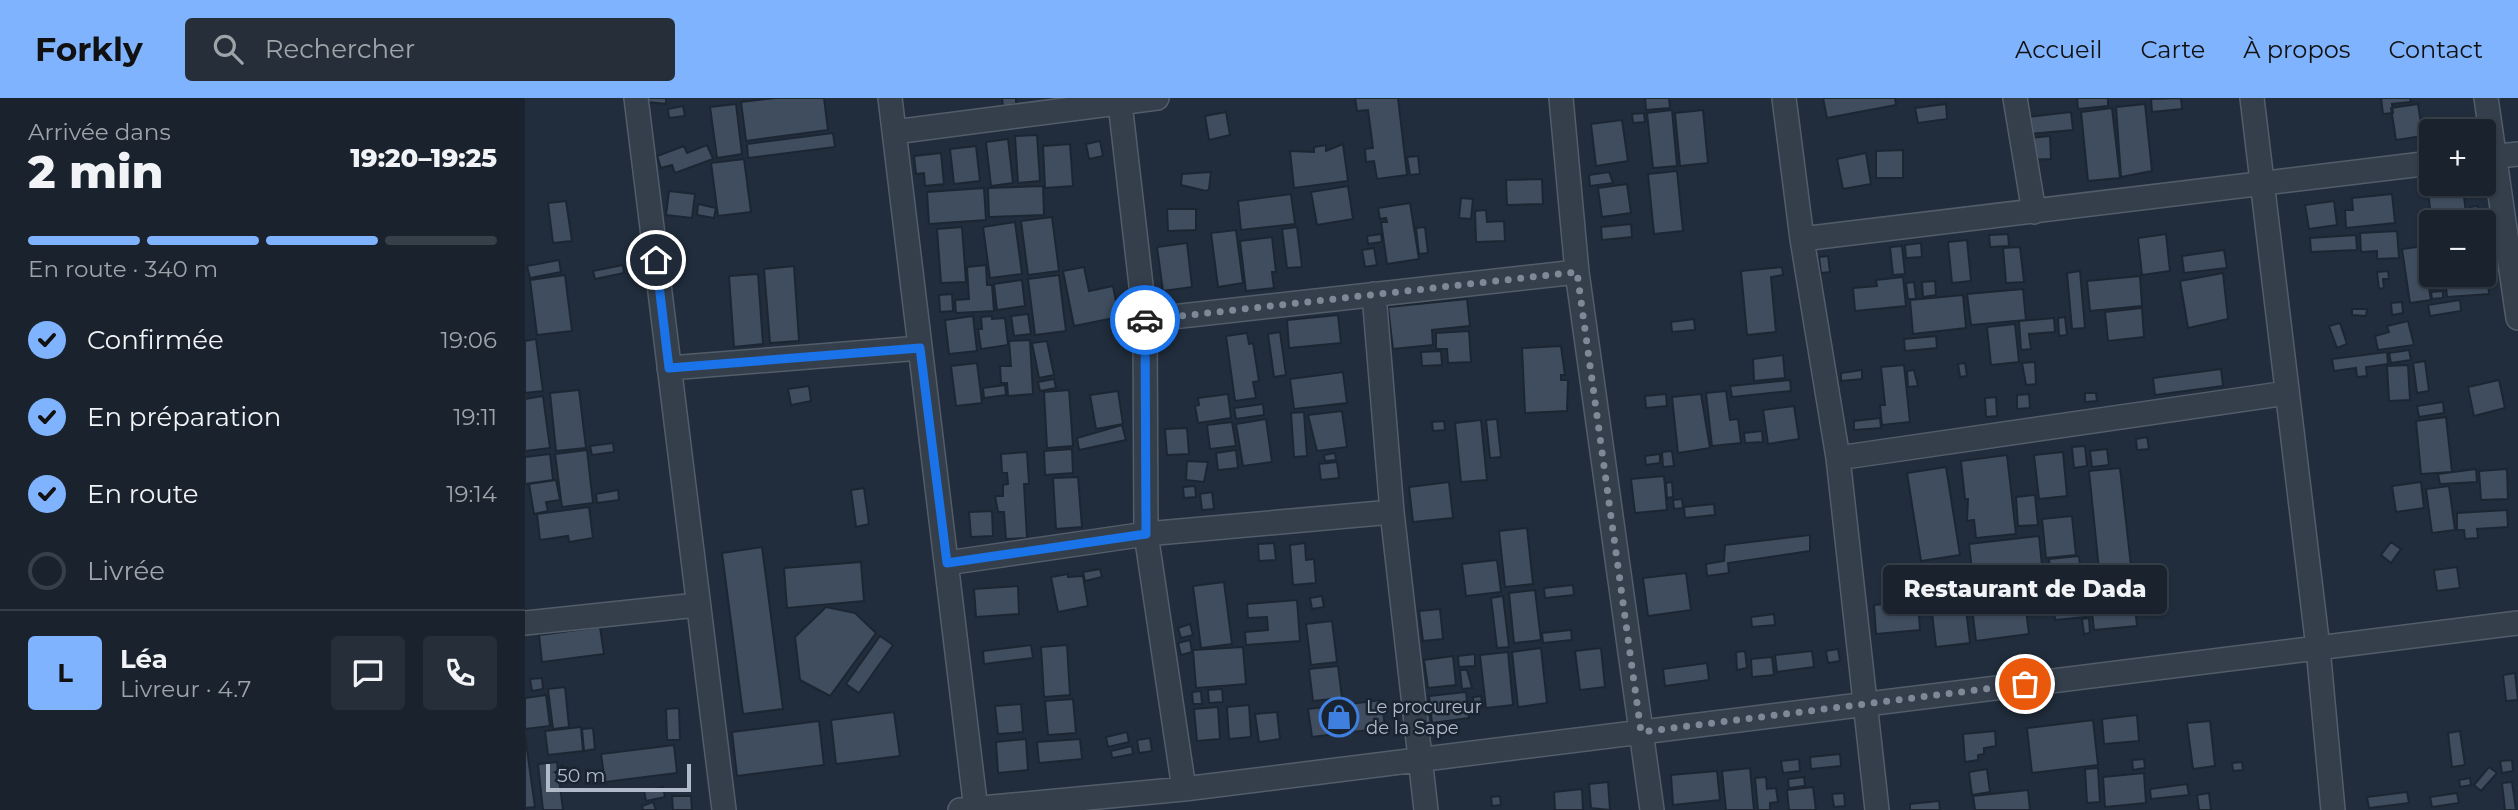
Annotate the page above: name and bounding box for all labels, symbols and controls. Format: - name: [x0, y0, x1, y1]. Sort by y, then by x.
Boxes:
- search box: [185, 18, 675, 81]
- text: Forkly: [35, 29, 143, 69]
- icon: search: [209, 30, 247, 68]
- text: Rechercher: [265, 33, 415, 65]
- text: Accueil: [2015, 35, 2102, 64]
- text: Carte: [2140, 35, 2205, 64]
- text: À propos: [2243, 35, 2350, 64]
- text: Contact: [2388, 35, 2483, 64]
- text: Arrivée dans: [28, 118, 171, 146]
- map controls: [2419, 119, 2496, 287]
- button: +: [2419, 119, 2496, 196]
- text: 19:20–19:25: [350, 142, 497, 174]
- text: 2 min: [28, 143, 163, 200]
- button: −: [2419, 210, 2496, 287]
- pin: [626, 230, 686, 290]
- icon: home: [637, 241, 675, 279]
- text: En route · 340 m: [28, 255, 218, 283]
- courier: [1110, 285, 1180, 355]
- icon: car: [1126, 301, 1164, 339]
- icon: check: [28, 321, 66, 359]
- text: Confirmée: [87, 324, 224, 356]
- text: 19:06: [441, 326, 497, 354]
- icon: check: [28, 398, 66, 436]
- text: En préparation: [87, 401, 281, 433]
- text: 19:11: [453, 403, 497, 431]
- icon: check: [28, 475, 66, 513]
- text: En route: [87, 478, 198, 510]
- text: 19:14: [446, 480, 497, 508]
- text: Livrée: [87, 555, 165, 587]
- callout: Restaurant de Dada: [1883, 565, 2167, 614]
- text: Restaurant de Dada: [1903, 575, 2147, 603]
- button: chat: [331, 636, 405, 710]
- button: phone: [423, 636, 497, 710]
- text: Léa: [120, 643, 168, 675]
- pin: [1995, 654, 2055, 714]
- text: L: [57, 657, 73, 689]
- icon: bag: [2006, 665, 2044, 703]
- text: Livreur · 4.7: [120, 675, 251, 703]
- shop icon: Le procureur de la Sape: [1318, 696, 1360, 738]
- place label: Le procureur de la Sape: [1366, 696, 1482, 739]
- scale bar: [546, 761, 691, 793]
- text: 50 m: [557, 764, 605, 787]

